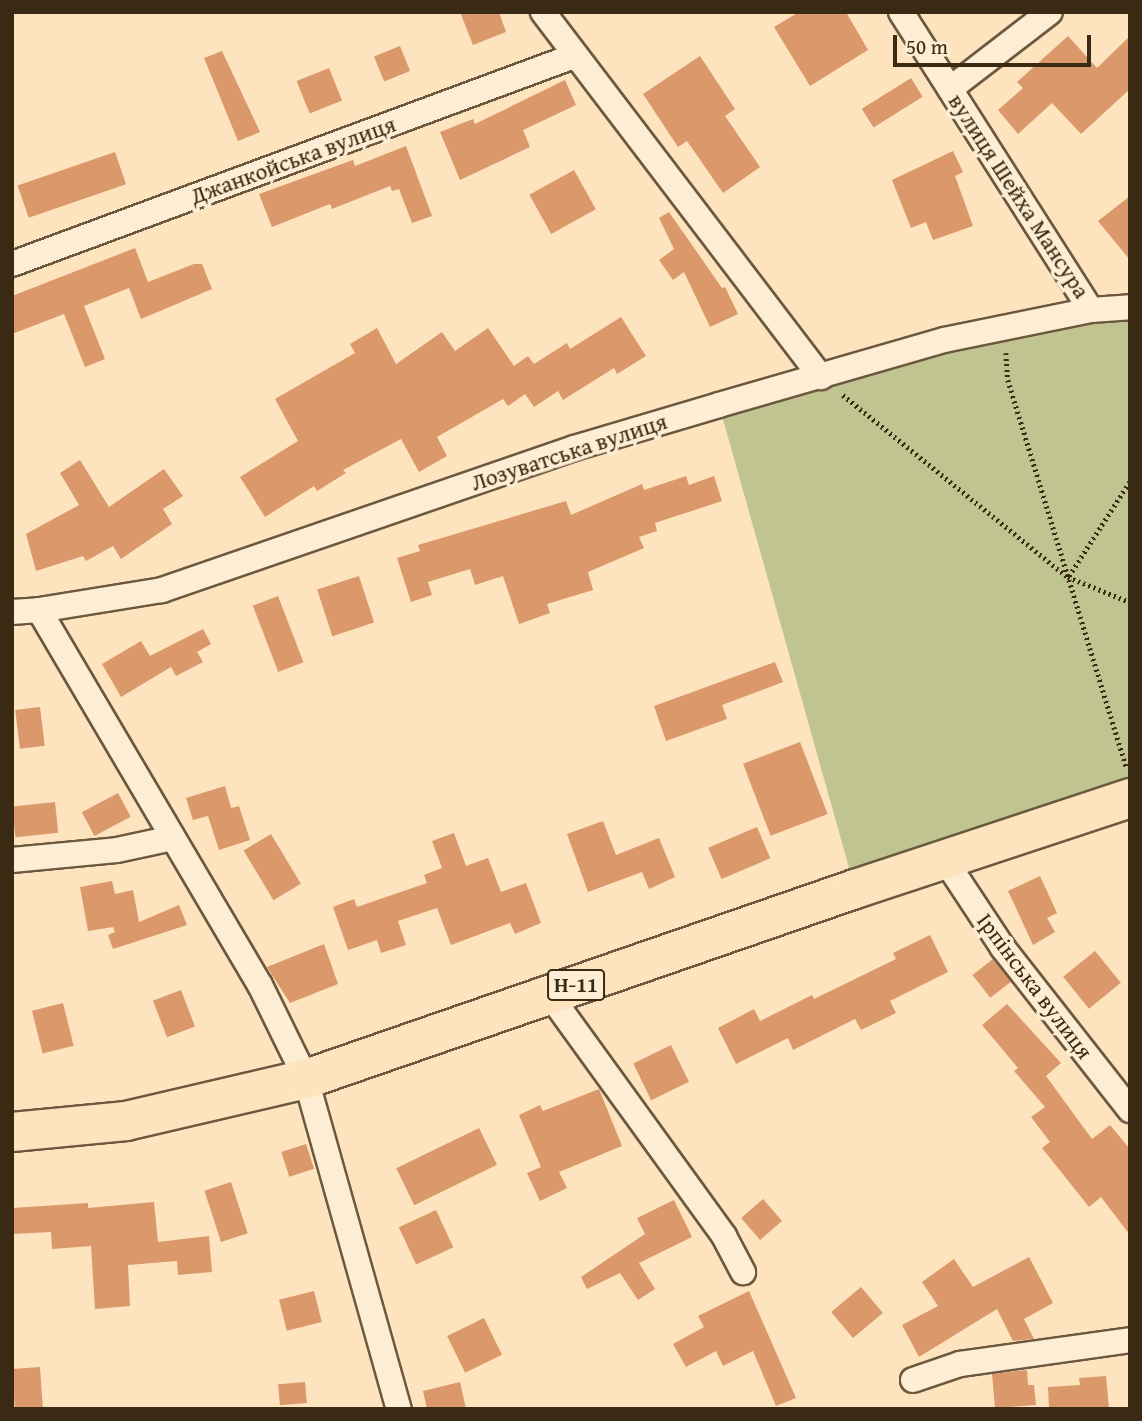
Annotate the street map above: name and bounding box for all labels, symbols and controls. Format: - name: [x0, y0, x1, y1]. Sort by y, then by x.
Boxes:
- scale bar: [897, 21, 1095, 65]
- text: 50 m: [906, 31, 948, 62]
- street label: вулиця Шейха Мансура: [943, 89, 1095, 303]
- street label: Джанкойська вулиця: [187, 110, 399, 210]
- street label: Лозуватська вулиця: [468, 407, 670, 497]
- street label: Ірпінська вулиця: [971, 908, 1099, 1064]
- road number: Н-11: [546, 968, 606, 1002]

